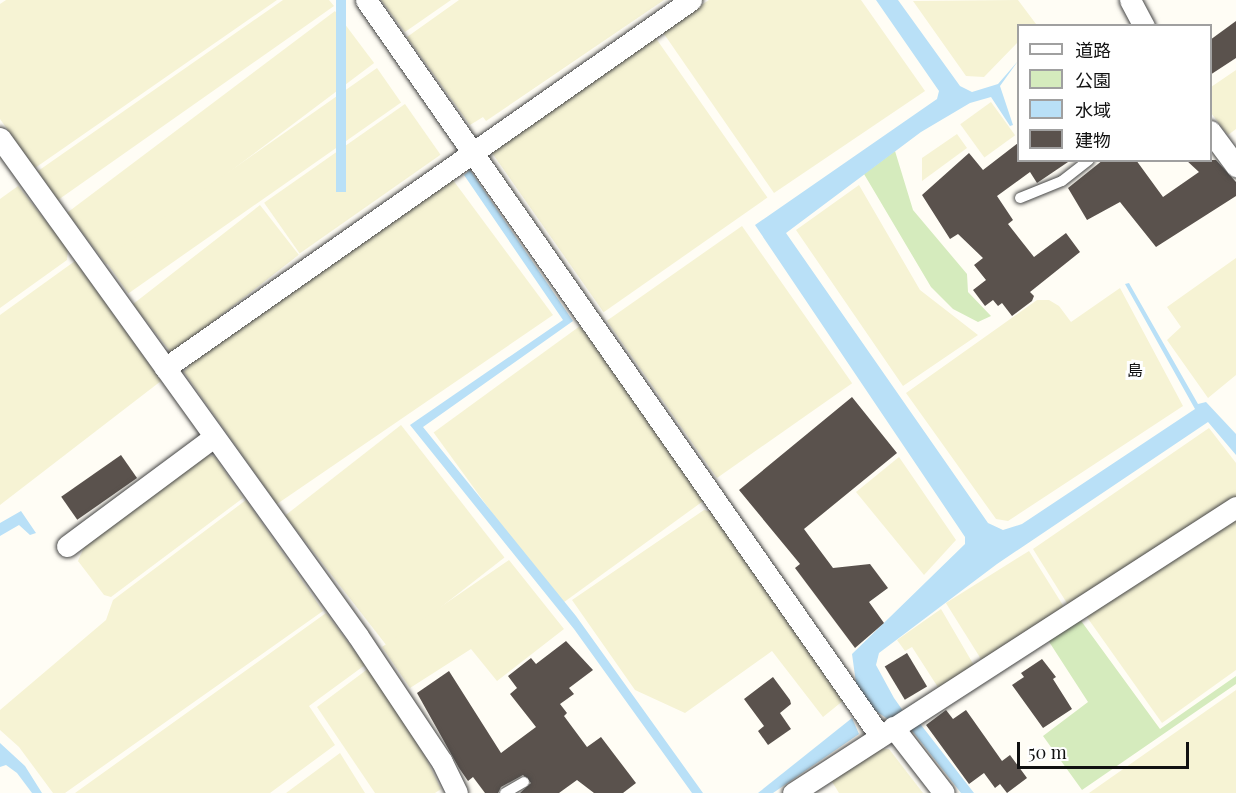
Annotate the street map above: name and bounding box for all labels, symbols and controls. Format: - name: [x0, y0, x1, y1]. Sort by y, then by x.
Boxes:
- legend: [1017, 24, 1212, 162]
- text: 道路: [1075, 38, 1111, 62]
- text: 公園: [1075, 68, 1111, 92]
- text: 水域: [1075, 98, 1111, 122]
- text: 建物: [1075, 128, 1111, 152]
- district label: 島: [1127, 360, 1143, 380]
- scale bar: [1020, 730, 1192, 768]
- text: 50 m: [1028, 740, 1067, 764]

